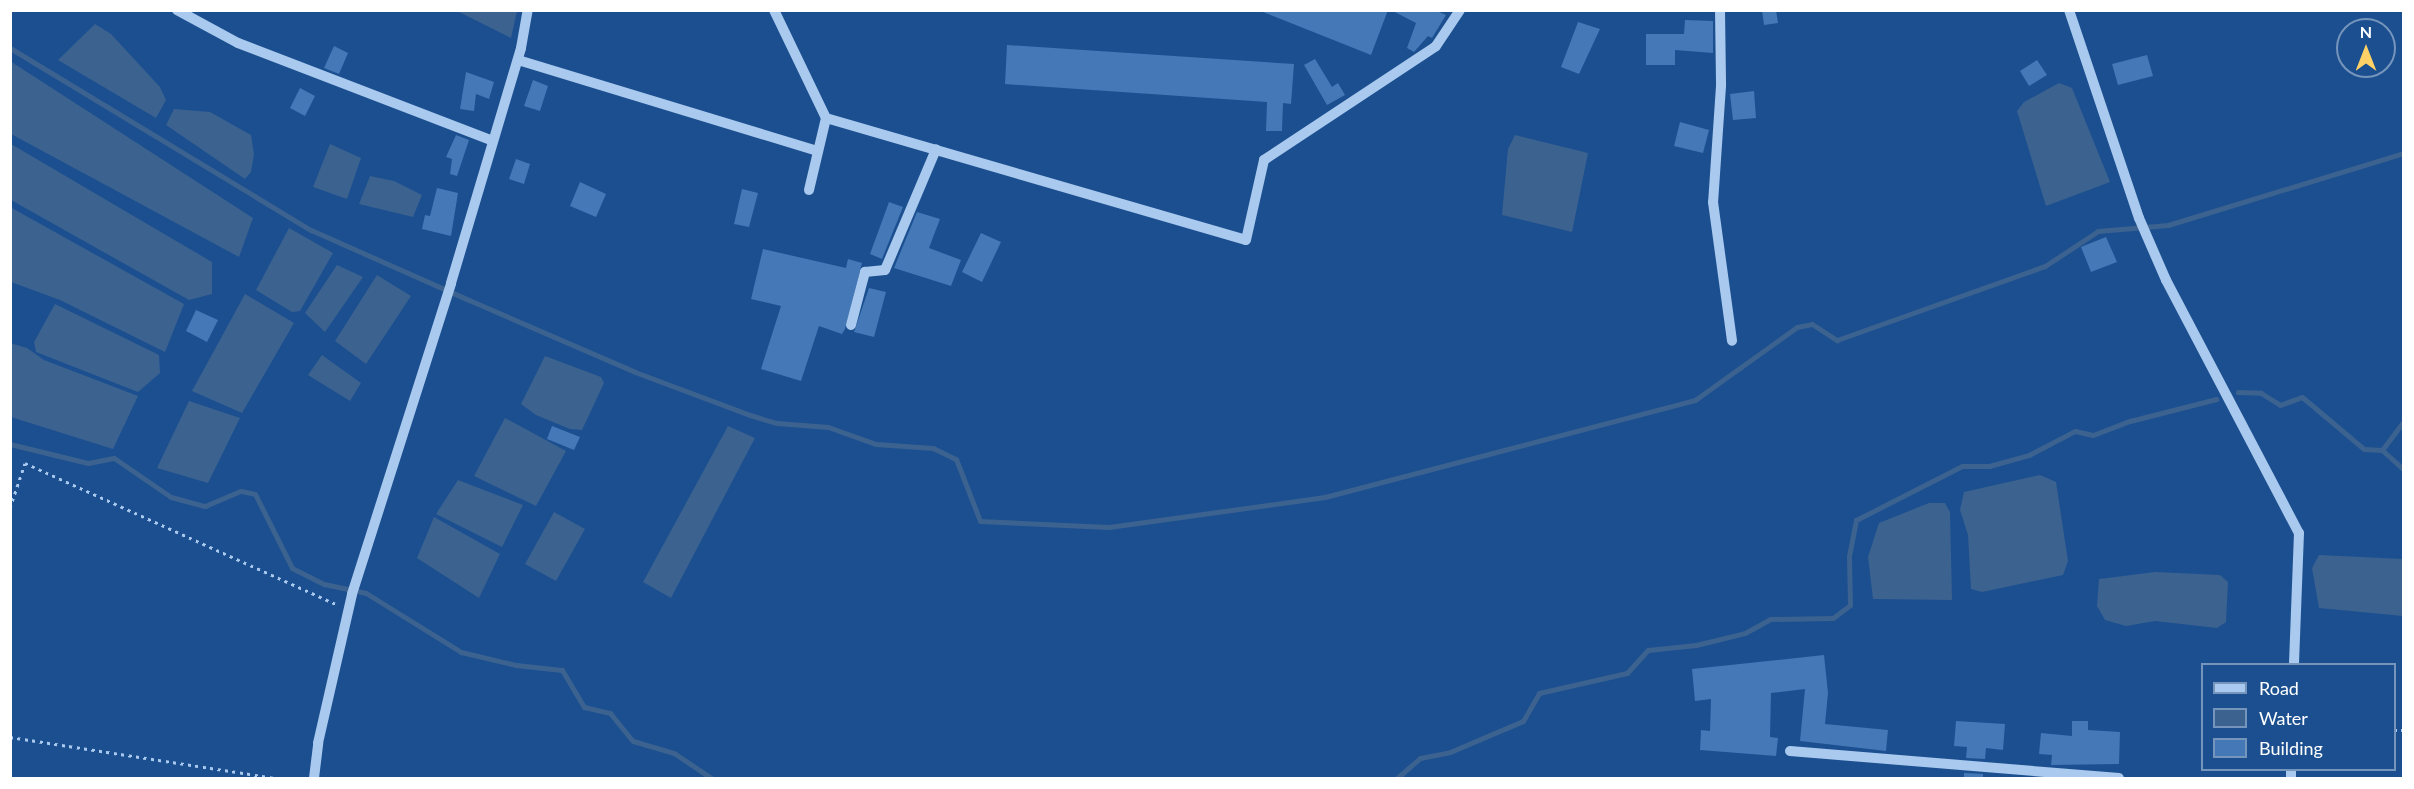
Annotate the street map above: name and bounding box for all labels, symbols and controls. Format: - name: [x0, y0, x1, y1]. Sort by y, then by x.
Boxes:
- north arrow: [2336, 18, 2396, 78]
- text: N: [2360, 22, 2372, 41]
- legend: [2201, 663, 2396, 771]
- text: Road: [2259, 677, 2299, 699]
- text: Water: [2259, 707, 2308, 729]
- text: Building: [2259, 737, 2323, 759]

